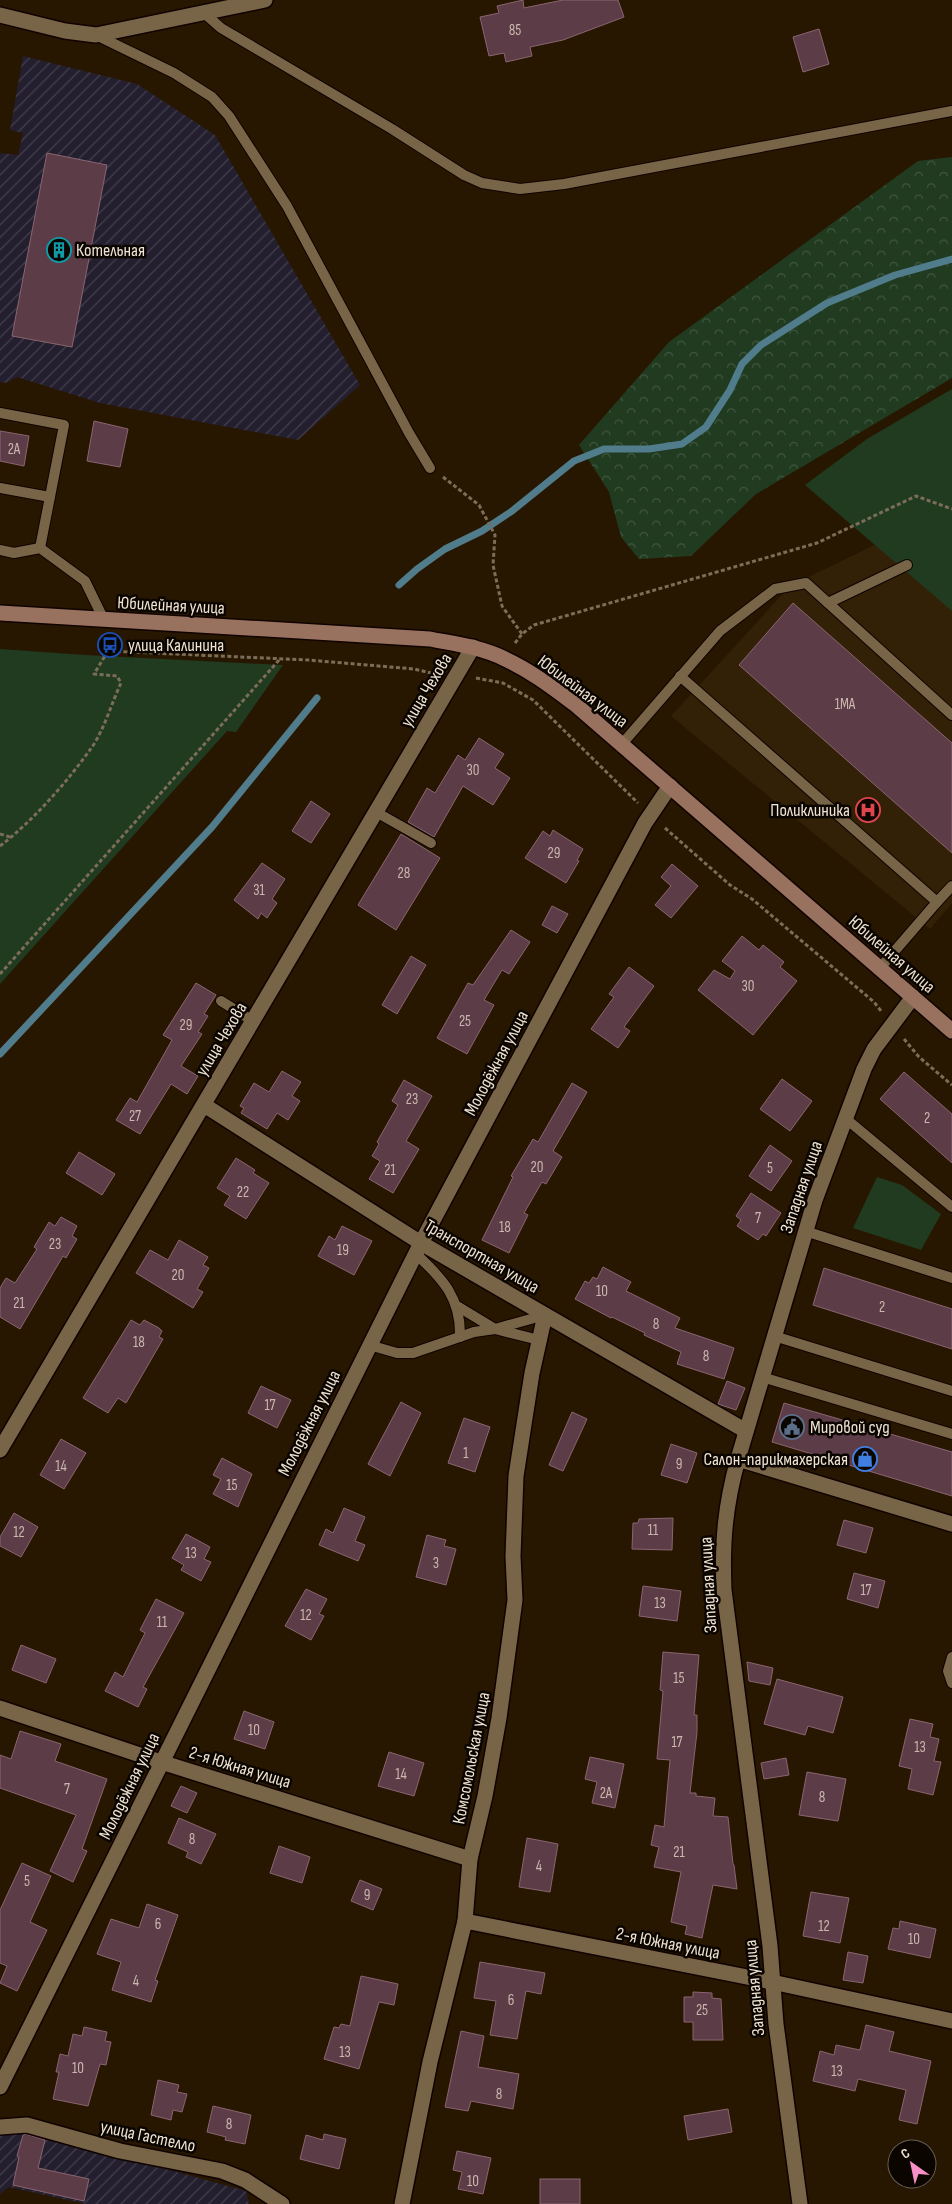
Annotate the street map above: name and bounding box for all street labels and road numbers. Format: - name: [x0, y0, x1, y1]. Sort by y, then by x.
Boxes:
- street label: Юбилейная улица: [117, 592, 225, 619]
- street label: улица Чехова: [396, 650, 457, 731]
- street label: Юбилейная улица: [533, 651, 632, 732]
- street label: Юбилейная улица: [844, 911, 939, 998]
- street label: улица Чехова: [191, 999, 252, 1080]
- street label: Молодёжная улица: [460, 1007, 533, 1119]
- street label: Западная улица: [776, 1138, 827, 1236]
- street label: Транспортная улица: [421, 1215, 543, 1298]
- street label: Молодёжная улица: [274, 1367, 345, 1480]
- street label: Западная улица: [695, 1536, 722, 1634]
- street label: Комсомольская улица: [448, 1690, 495, 1826]
- street label: Молодёжная улица: [95, 1729, 164, 1843]
- street label: 2-я Южная улица: [187, 1742, 293, 1793]
- street label: 2-я Южная улица: [614, 1923, 722, 1964]
- street label: Западная улица: [740, 1939, 769, 2037]
- street label: улица Гастелло: [98, 2116, 197, 2157]

